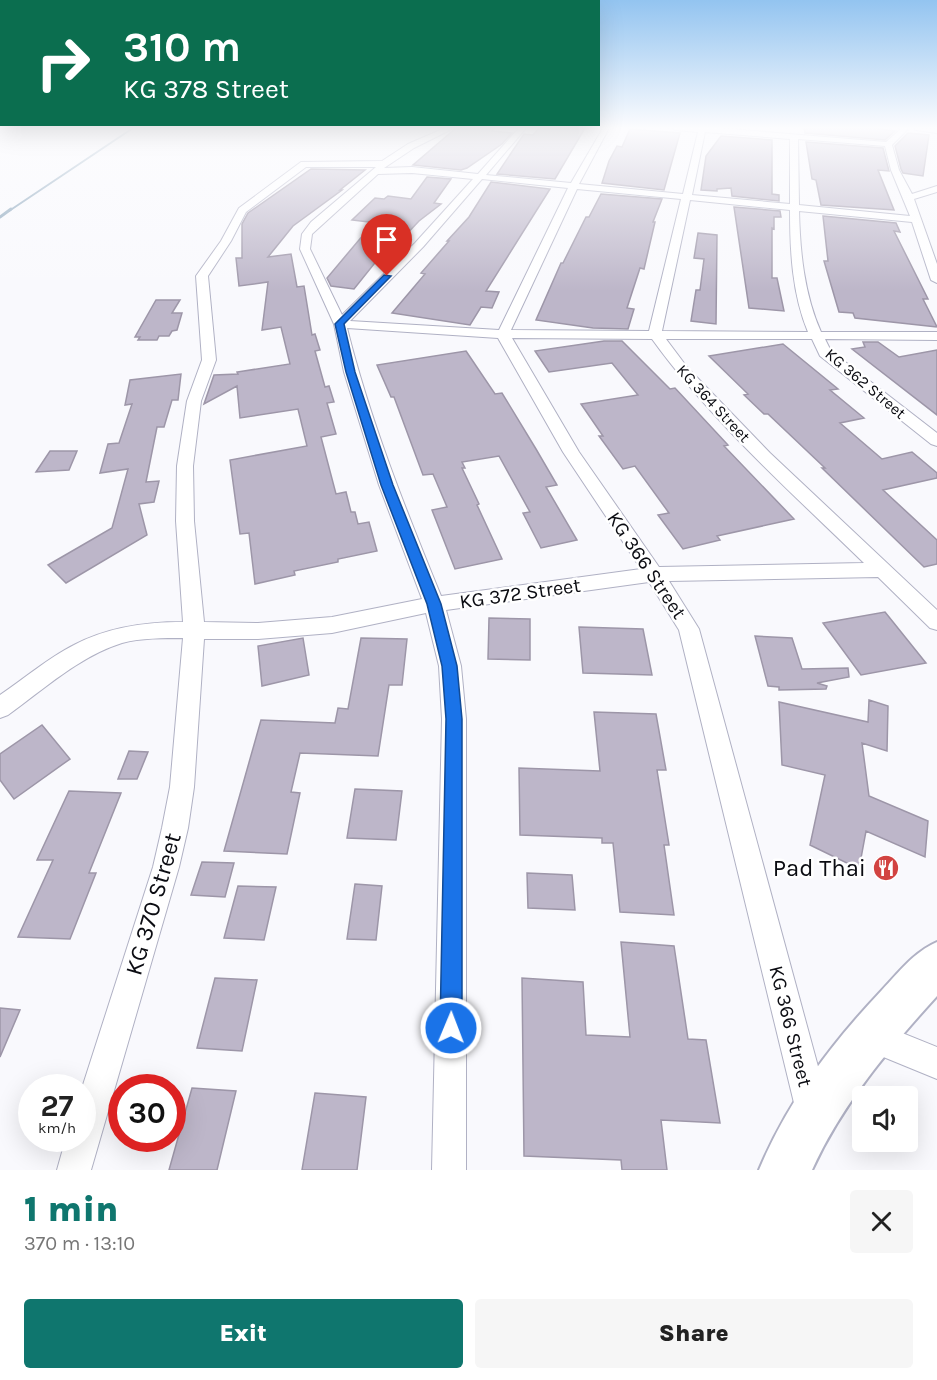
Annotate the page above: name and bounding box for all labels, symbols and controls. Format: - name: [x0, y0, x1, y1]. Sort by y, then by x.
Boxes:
- text: 310 m: [123, 22, 241, 72]
- icon: right: [24, 24, 102, 102]
- text: KG 378 Street: [123, 73, 289, 105]
- pin: [361, 214, 412, 276]
- icon: arrive: [370, 223, 403, 256]
- street label: KG 362 Street: [821, 344, 910, 423]
- street label: KG 364 Street: [673, 361, 754, 446]
- street label: KG 366 Street: [602, 507, 691, 624]
- street label: KG 372 Street: [458, 574, 583, 613]
- street label: KG 370 Street: [119, 829, 187, 979]
- restaurant icon: Pad Thai: [871, 853, 901, 883]
- place label: Pad Thai: [773, 854, 866, 882]
- street label: KG 366 Street: [764, 963, 817, 1090]
- position arrow: [419, 996, 483, 1060]
- speed limit sign: 30: [108, 1074, 186, 1152]
- map controls: [852, 1086, 918, 1152]
- button: sound: [852, 1086, 918, 1152]
- text: 27: [40, 1088, 74, 1124]
- text: km/h: [38, 1119, 76, 1137]
- text: 1 min: [24, 1188, 118, 1230]
- button: close: [850, 1190, 913, 1253]
- text: 370 m · 13:10: [24, 1232, 135, 1255]
- button: Exit: [24, 1299, 463, 1368]
- button: Share: [475, 1299, 913, 1368]

